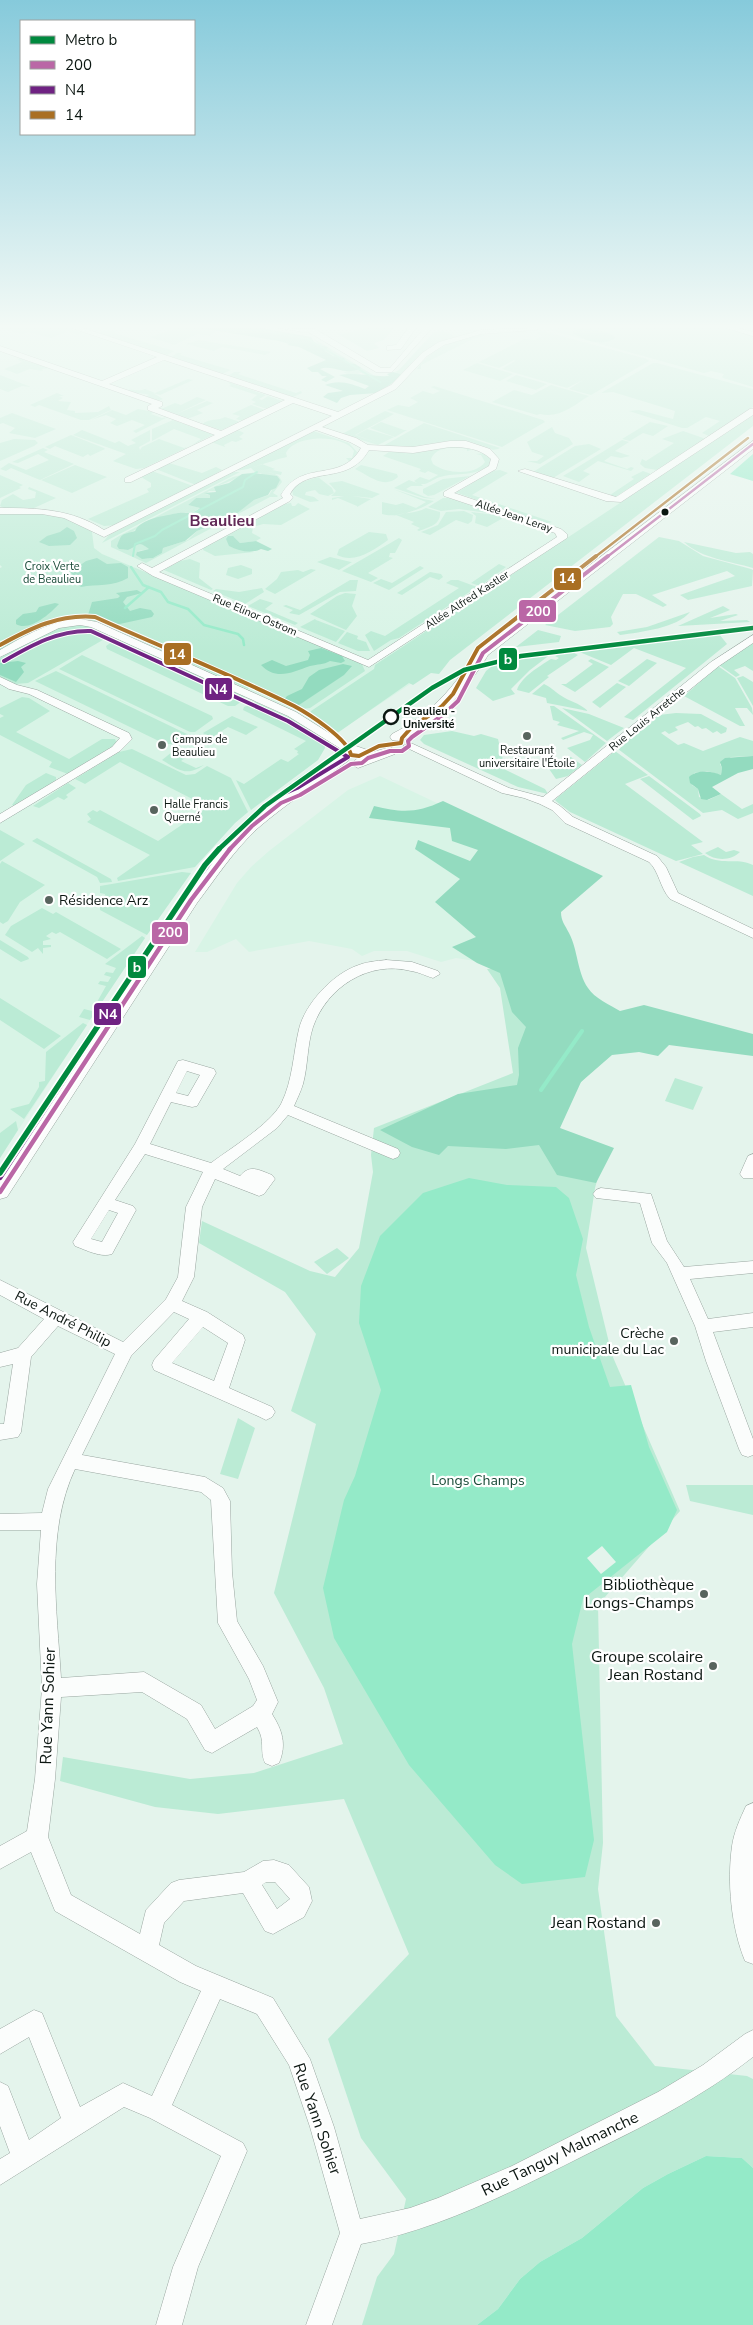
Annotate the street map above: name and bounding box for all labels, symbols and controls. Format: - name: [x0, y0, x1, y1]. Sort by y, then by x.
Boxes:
- legend: [20, 20, 195, 135]
- text: Metro b: [65, 30, 118, 50]
- text: 200: [65, 55, 92, 75]
- text: N4: [65, 80, 85, 100]
- text: 14: [65, 105, 83, 125]
- street label: Allée Jean Leray: [474, 496, 555, 536]
- unlabelled marker: [660, 507, 670, 517]
- district label: Beaulieu: [190, 510, 254, 532]
- park label: Croix Verte de Beaulieu: [23, 559, 81, 587]
- street label: Allée Alfred Kastler: [422, 567, 512, 633]
- line badge: 14: [553, 567, 582, 591]
- text: 14: [559, 569, 576, 588]
- street label: Rue Elinor Ostrom: [210, 590, 300, 640]
- line badge: 200: [518, 599, 557, 623]
- text: 200: [525, 602, 551, 621]
- line badge: 14: [163, 642, 192, 666]
- text: 14: [169, 645, 186, 664]
- line badge: b: [498, 647, 518, 671]
- text: b: [504, 650, 512, 669]
- line badge: N4: [204, 677, 233, 701]
- text: N4: [209, 680, 228, 699]
- street label: Rue Louis Arretche: [606, 684, 688, 754]
- place label: Beaulieu - Université: [403, 704, 456, 732]
- marker: Beaulieu - Université: [383, 709, 399, 725]
- marker: Restaurant universitaire l'Étoile: [521, 730, 533, 742]
- place label: Campus de Beaulieu: [172, 732, 228, 760]
- marker: Campus de Beaulieu: [156, 739, 168, 751]
- place label: Restaurant universitaire l'Étoile: [479, 743, 575, 771]
- place label: Halle Francis Querné: [164, 797, 228, 825]
- marker: Halle Francis Querné: [148, 804, 160, 816]
- place label: Résidence Arz: [59, 891, 149, 910]
- marker: Résidence Arz: [43, 894, 55, 906]
- line badge: 200: [151, 921, 189, 945]
- text: 200: [157, 923, 183, 942]
- line badge: b: [127, 955, 147, 979]
- text: b: [133, 958, 141, 977]
- line badge: N4: [93, 1002, 122, 1026]
- text: N4: [99, 1005, 118, 1024]
- street label: Rue André Philip: [11, 1286, 115, 1352]
- place label: Crèche municipale du Lac: [551, 1324, 665, 1359]
- marker: Crèche municipale du Lac: [668, 1335, 680, 1347]
- park label: Longs Champs: [431, 1471, 525, 1490]
- place label: Bibliothèque Longs-Champs: [584, 1574, 694, 1614]
- marker: Bibliothèque Longs-Champs: [698, 1588, 710, 1600]
- place label: Groupe scolaire Jean Rostand: [591, 1646, 703, 1686]
- street label: Rue Yann Sohier: [35, 1647, 61, 1765]
- marker: Groupe scolaire Jean Rostand: [707, 1660, 719, 1672]
- place label: Jean Rostand: [550, 1912, 646, 1934]
- marker: Jean Rostand: [650, 1917, 662, 1929]
- street label: Rue Yann Sohier: [288, 2060, 347, 2178]
- street label: Rue Tanguy Malmanche: [478, 2106, 642, 2202]

